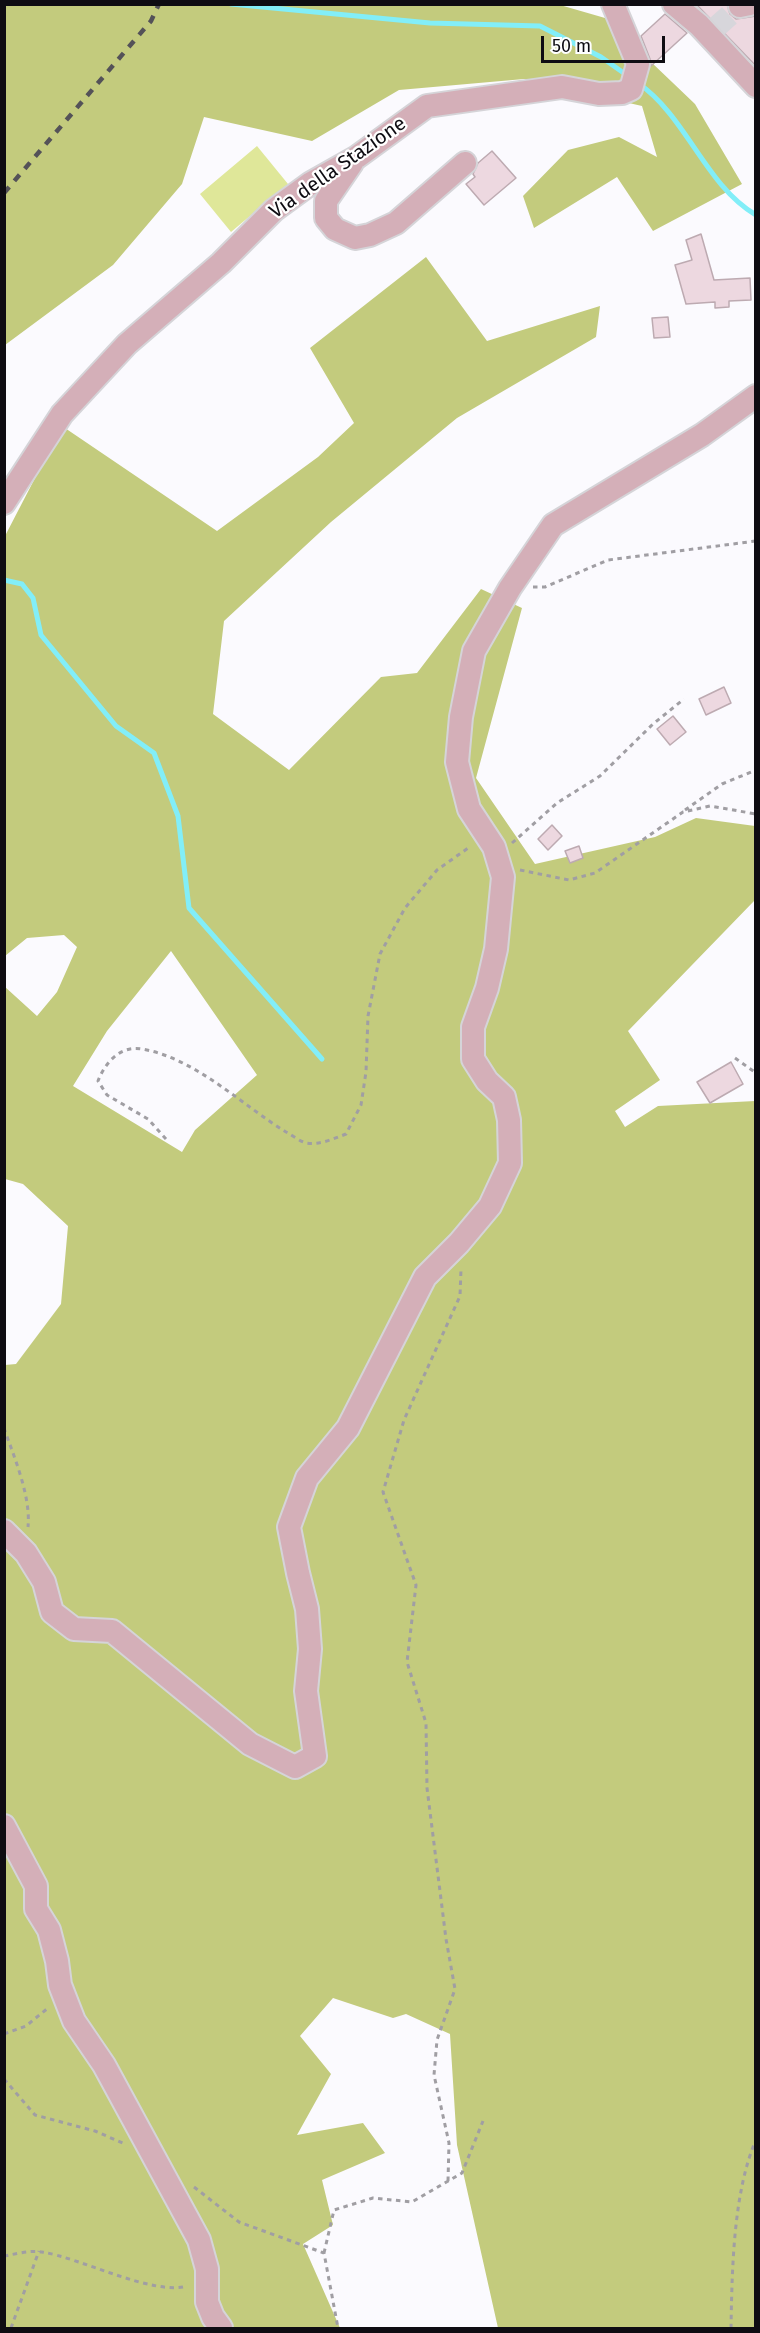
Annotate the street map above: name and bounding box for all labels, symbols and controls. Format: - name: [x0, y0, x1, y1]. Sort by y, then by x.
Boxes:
- scale bar: [544, 24, 668, 62]
- text: 50 m: [552, 35, 591, 57]
- street label: Via della Stazione: [265, 112, 411, 224]

